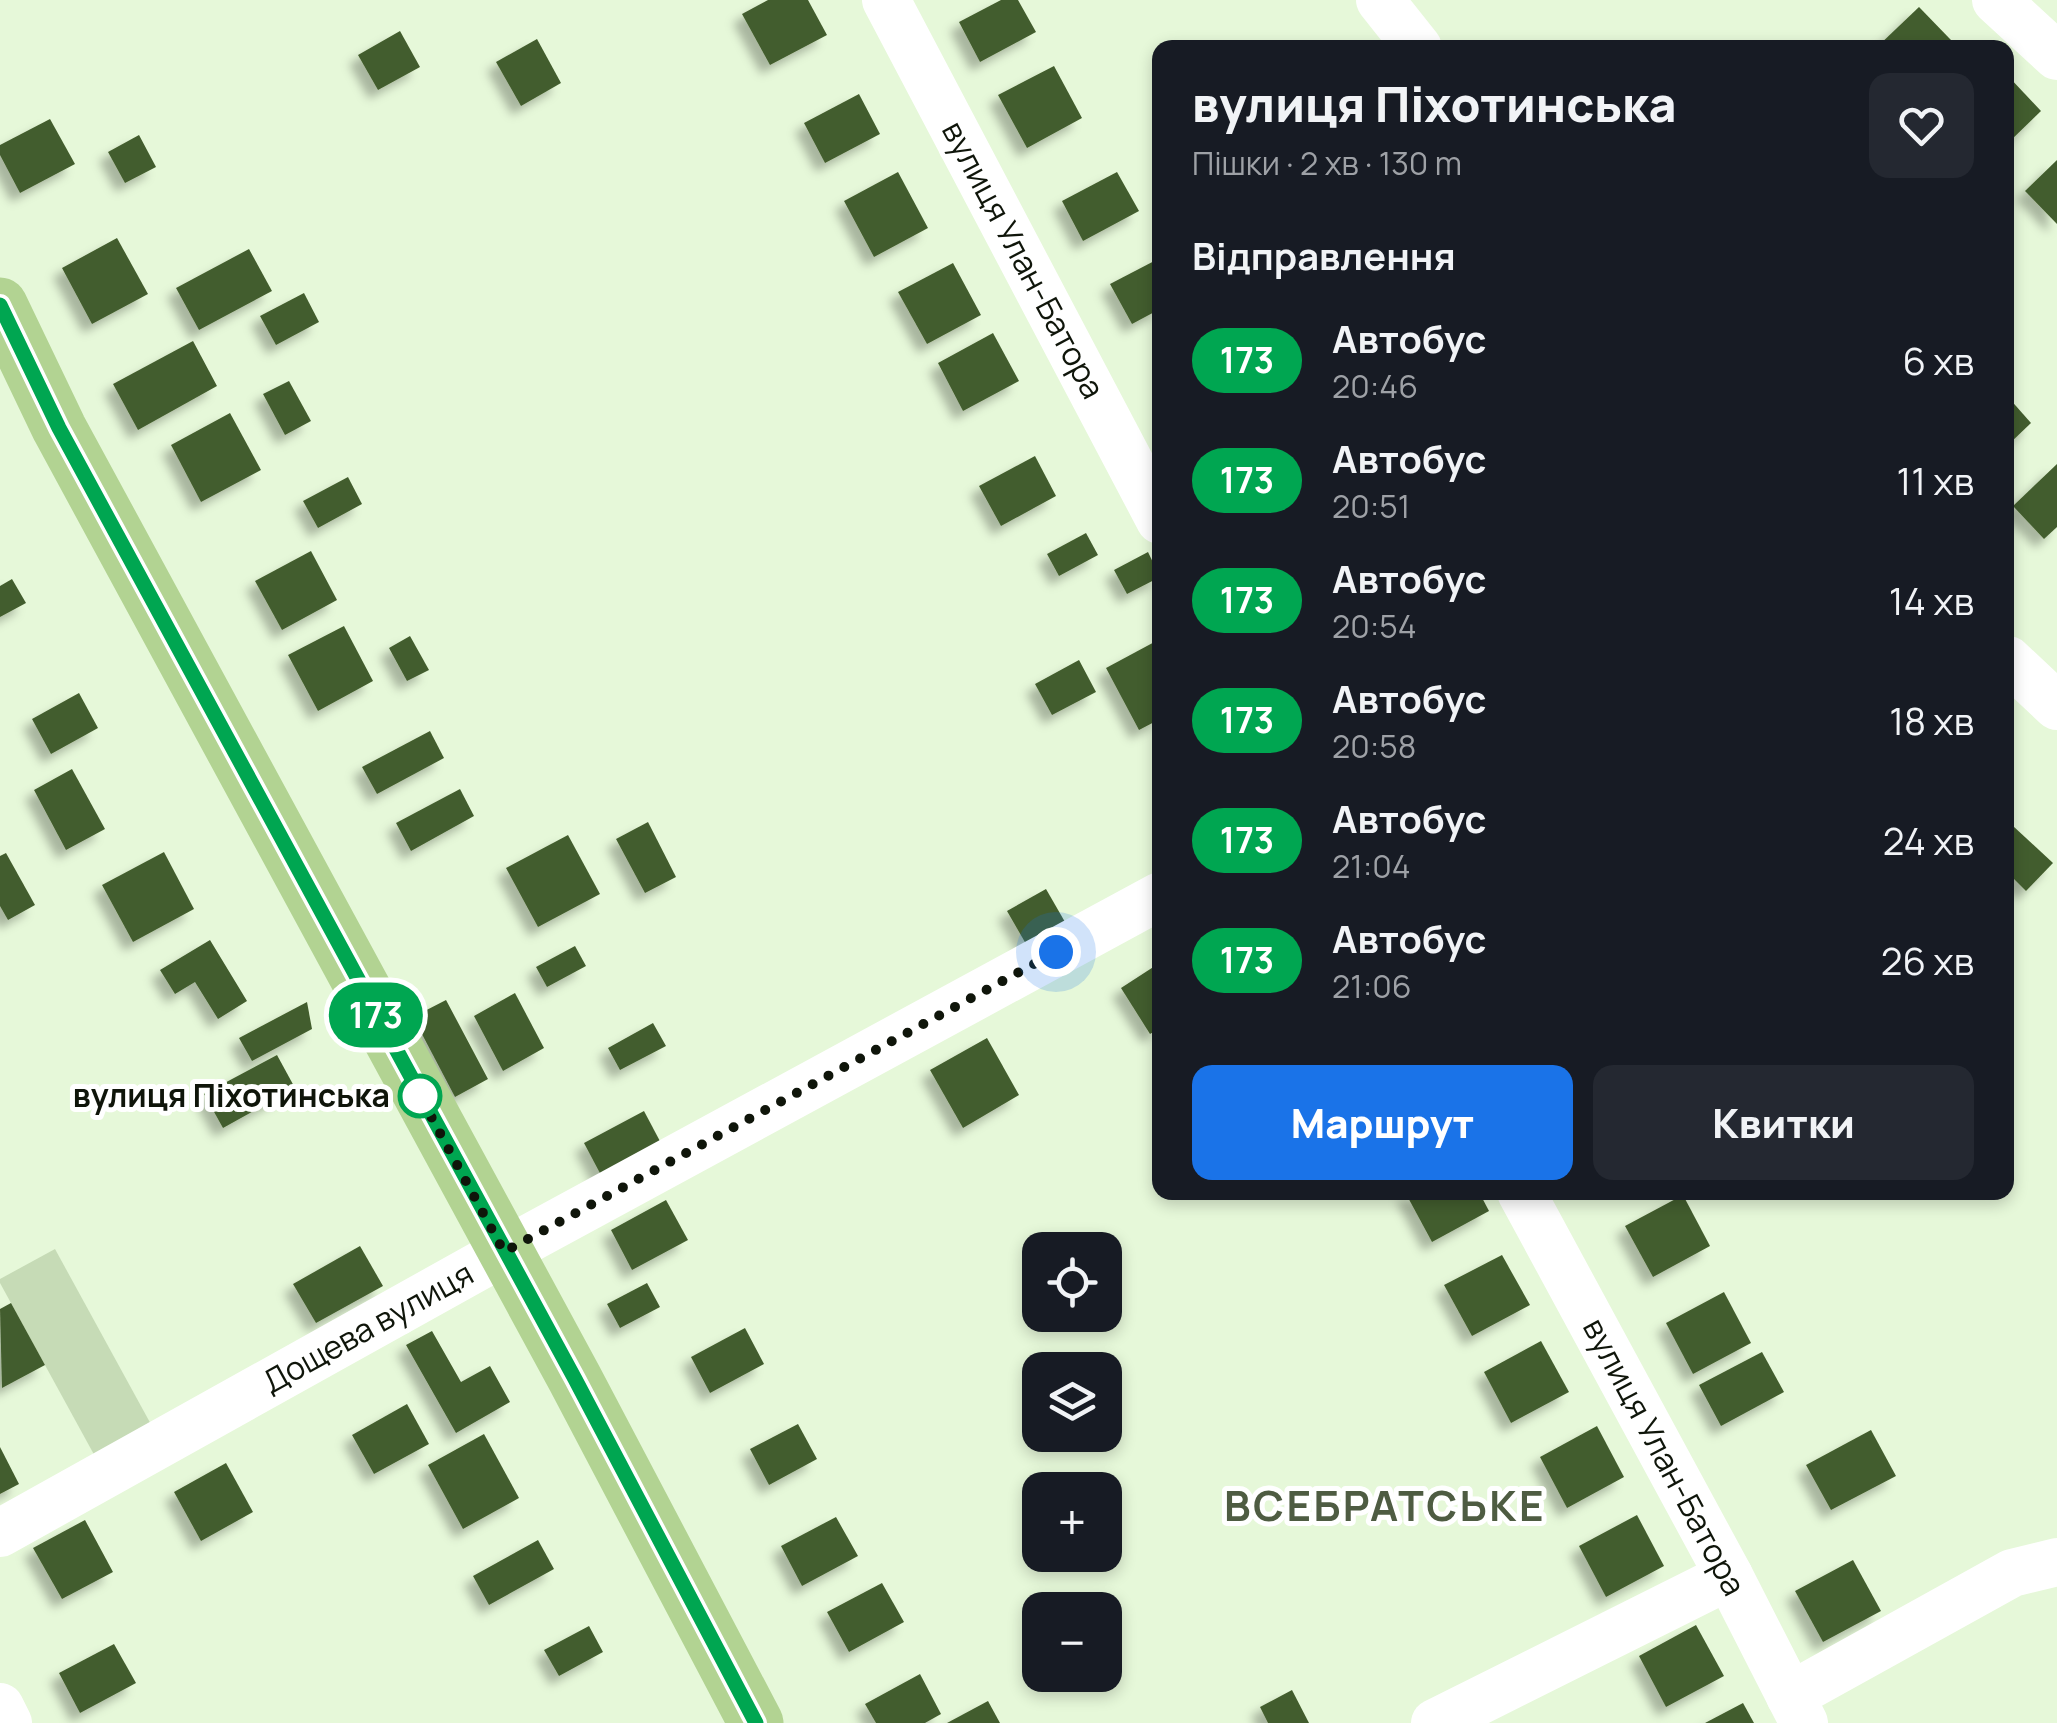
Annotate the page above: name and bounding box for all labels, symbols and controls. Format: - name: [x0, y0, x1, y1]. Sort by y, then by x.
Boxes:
- text: вулиця Піхотинська: [1192, 71, 1676, 136]
- button: heart: [1869, 73, 1974, 178]
- street label: вулиця Улан-Батора: [932, 113, 1116, 406]
- text: Пішки · 2 хв · 130 m: [1192, 141, 1462, 185]
- text: Відправлення: [1192, 229, 1456, 281]
- text: Автобус: [1332, 312, 1486, 364]
- text: 6 хв: [1902, 334, 1974, 386]
- text: 173: [1220, 336, 1274, 384]
- text: 20:46: [1332, 364, 1418, 408]
- text: Автобус: [1332, 432, 1486, 484]
- text: 11 хв: [1896, 454, 1974, 506]
- text: 173: [1220, 456, 1274, 504]
- text: 20:51: [1332, 484, 1410, 528]
- text: Автобус: [1332, 552, 1486, 604]
- text: 14 хв: [1889, 574, 1974, 626]
- text: 173: [1220, 576, 1274, 624]
- text: 20:54: [1332, 604, 1417, 648]
- text: Автобус: [1332, 672, 1486, 724]
- text: 18 хв: [1889, 694, 1974, 746]
- text: 173: [1220, 696, 1274, 744]
- text: 20:58: [1332, 724, 1416, 768]
- text: Автобус: [1332, 792, 1486, 844]
- text: 24 хв: [1883, 814, 1974, 866]
- text: 173: [1220, 816, 1274, 864]
- text: 21:04: [1332, 844, 1411, 888]
- text: Автобус: [1332, 912, 1486, 964]
- your location: [1031, 927, 1081, 977]
- text: 26 хв: [1881, 934, 1974, 986]
- text: 173: [1220, 936, 1274, 984]
- text: 21:06: [1332, 964, 1412, 1008]
- line badge: 173: [318, 982, 434, 1048]
- text: 173: [349, 991, 403, 1039]
- button: Маршрут: [1192, 1065, 1573, 1180]
- button: Квитки: [1593, 1065, 1974, 1180]
- place label: вулиця Піхотинська: [73, 1073, 390, 1117]
- marker: вулиця Піхотинська: [399, 1075, 441, 1117]
- map controls: [1022, 1232, 1122, 1692]
- button: locate: [1022, 1232, 1122, 1332]
- street label: Дощева вулиця: [254, 1251, 481, 1403]
- street label: вулиця Улан-Батора: [1573, 1310, 1757, 1603]
- button: layers: [1022, 1352, 1122, 1452]
- button: +: [1022, 1472, 1122, 1572]
- district label: ВСЕБРАТСЬКЕ: [1224, 1476, 1546, 1534]
- button: −: [1022, 1592, 1122, 1692]

